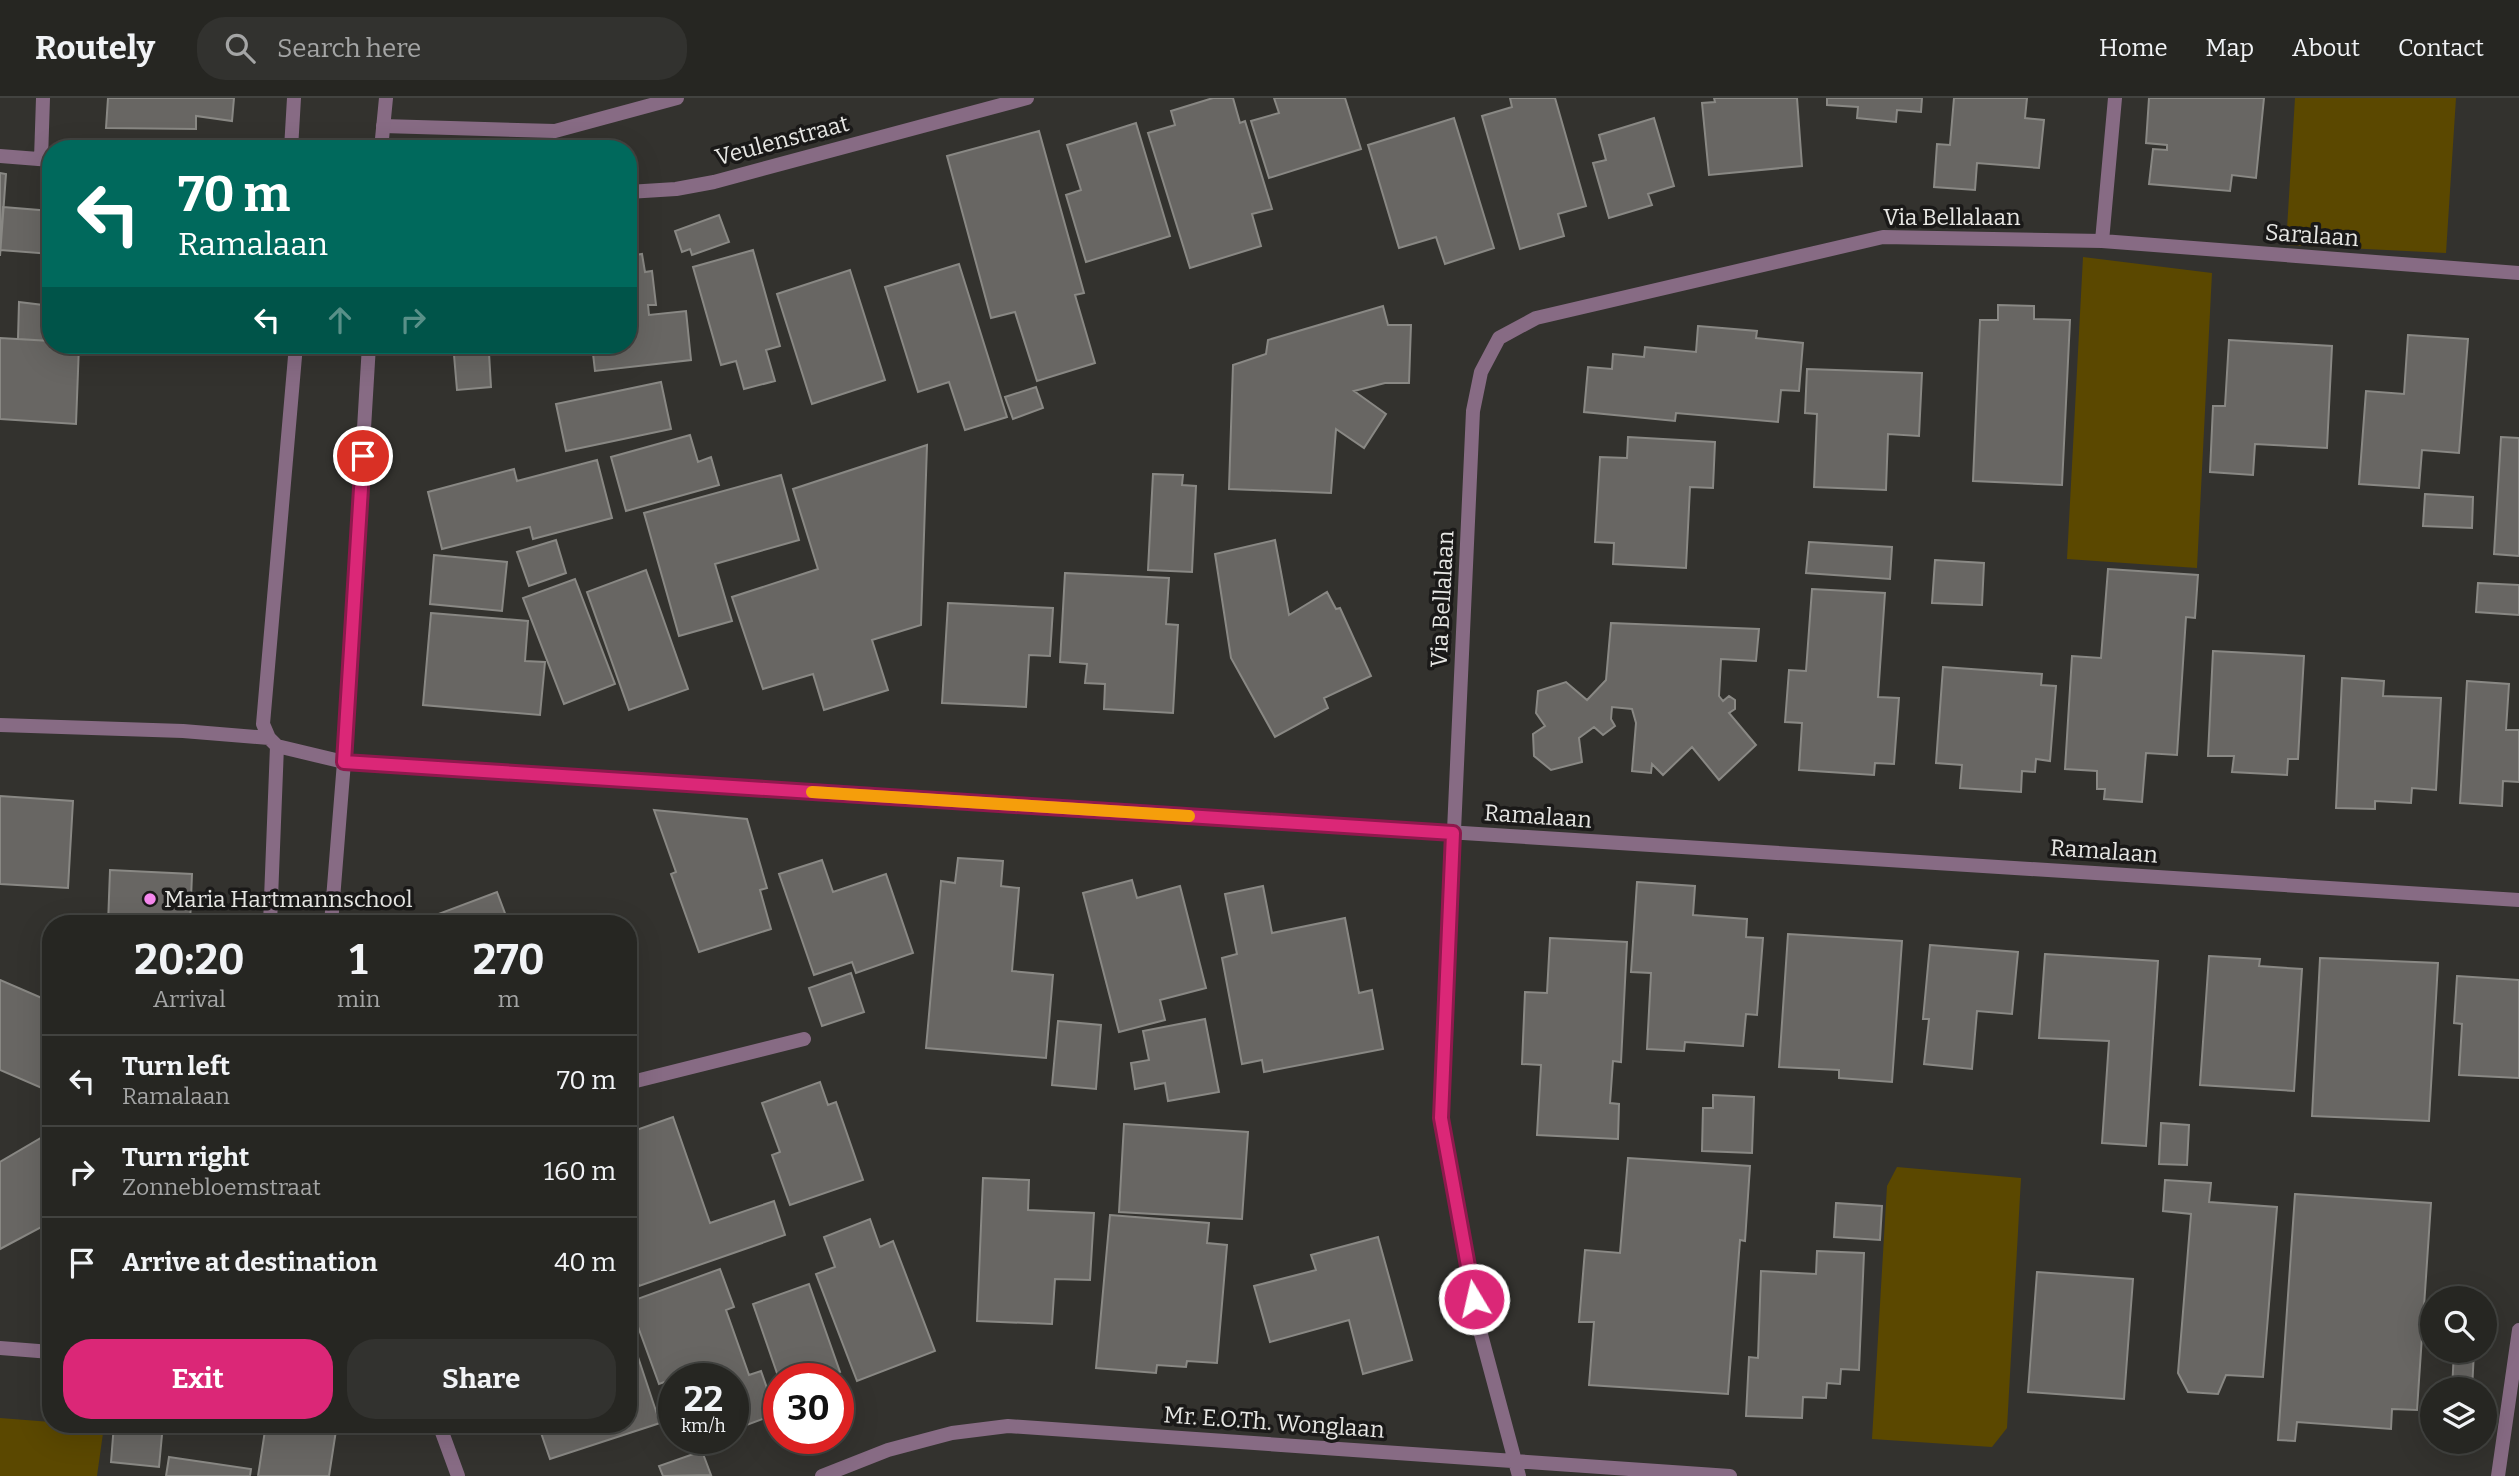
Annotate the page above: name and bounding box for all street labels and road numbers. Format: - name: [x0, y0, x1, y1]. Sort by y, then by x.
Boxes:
- street label: Veulenstraat: [712, 109, 852, 171]
- street label: Via Bellalaan: [1883, 203, 2021, 231]
- street label: Saralaan: [2264, 218, 2360, 252]
- street label: Via Bellalaan: [1424, 529, 1460, 668]
- street label: Ramalaan: [1483, 798, 1593, 834]
- street label: Ramalaan: [2049, 833, 2159, 869]
- street label: Mr. E.O.Th. Wonglaan: [1163, 1400, 1386, 1444]

